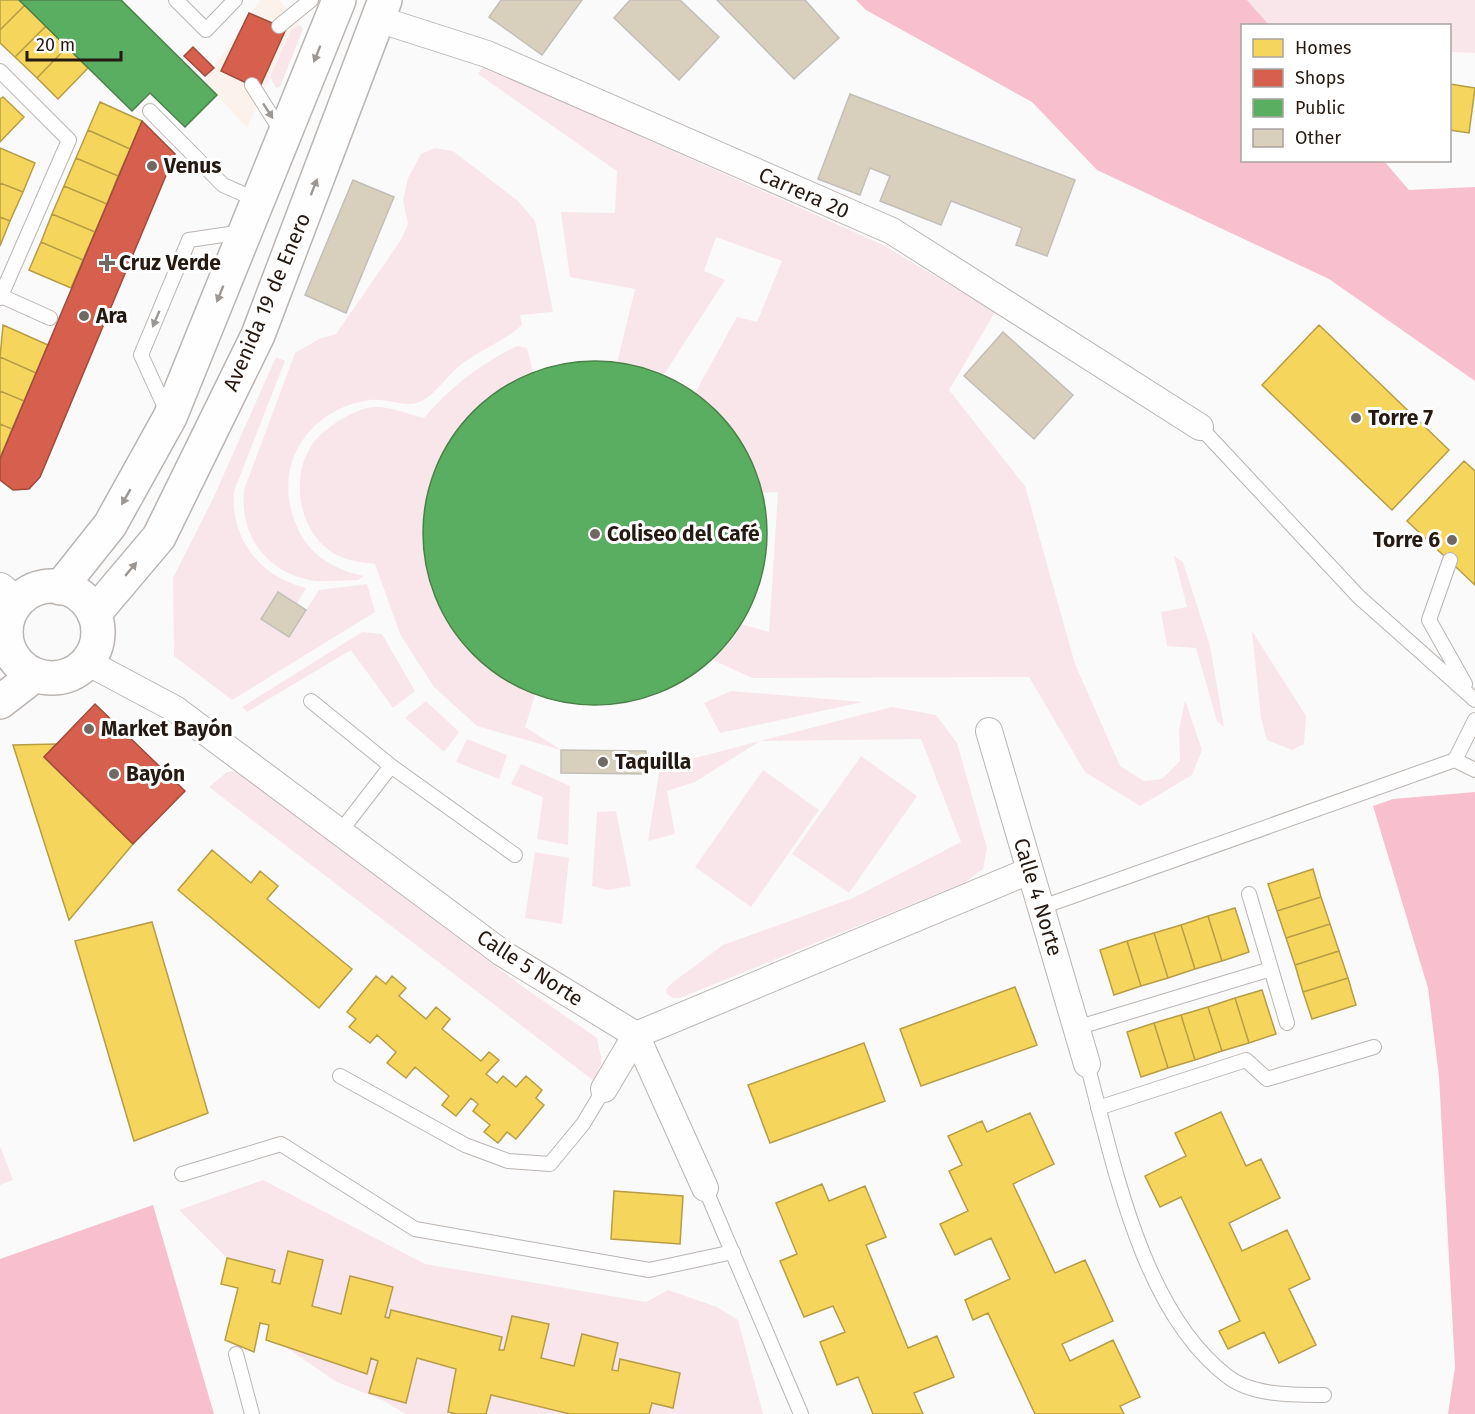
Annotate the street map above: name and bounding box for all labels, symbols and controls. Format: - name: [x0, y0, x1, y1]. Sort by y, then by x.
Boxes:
- scale bar: [27, 24, 122, 62]
- legend: [1241, 24, 1451, 162]
- text: 20 m: [36, 34, 75, 56]
- text: Homes: [1295, 37, 1351, 59]
- one-way arrow: [312, 46, 322, 64]
- text: Shops: [1295, 67, 1345, 89]
- text: Public: [1295, 97, 1345, 119]
- one-way arrow: [262, 103, 274, 119]
- text: Other: [1295, 127, 1341, 149]
- place label: Venus: [163, 153, 221, 179]
- marker: Venus: [145, 159, 159, 173]
- street label: Carrera 20: [755, 162, 853, 224]
- one-way arrow: [310, 177, 320, 195]
- street label: Avenida 19 de Enero: [218, 209, 316, 395]
- place label: Cruz Verde: [119, 250, 221, 276]
- marker: Cruz Verde: [100, 256, 114, 270]
- one-way arrow: [215, 285, 225, 303]
- place label: Ara: [95, 303, 128, 329]
- marker: Ara: [77, 309, 91, 323]
- one-way arrow: [151, 310, 161, 328]
- place label: Torre 7: [1368, 405, 1433, 431]
- marker: Torre 7: [1349, 411, 1363, 425]
- one-way arrow: [120, 489, 131, 505]
- place label: Coliseo del Café: [607, 521, 760, 547]
- marker: Coliseo del Café: [588, 527, 602, 541]
- place label: Torre 6: [1373, 527, 1440, 553]
- marker: Torre 6: [1445, 533, 1459, 547]
- one-way arrow: [125, 561, 138, 577]
- place label: Market Bayón: [101, 716, 233, 742]
- marker: Market Bayón: [82, 722, 96, 736]
- place label: Taquilla: [615, 749, 691, 775]
- marker: Taquilla: [596, 755, 610, 769]
- place label: Bayón: [126, 761, 185, 787]
- marker: Bayón: [107, 767, 121, 781]
- street label: Calle 4 Norte: [1008, 835, 1068, 959]
- street label: Calle 5 Norte: [472, 924, 588, 1012]

